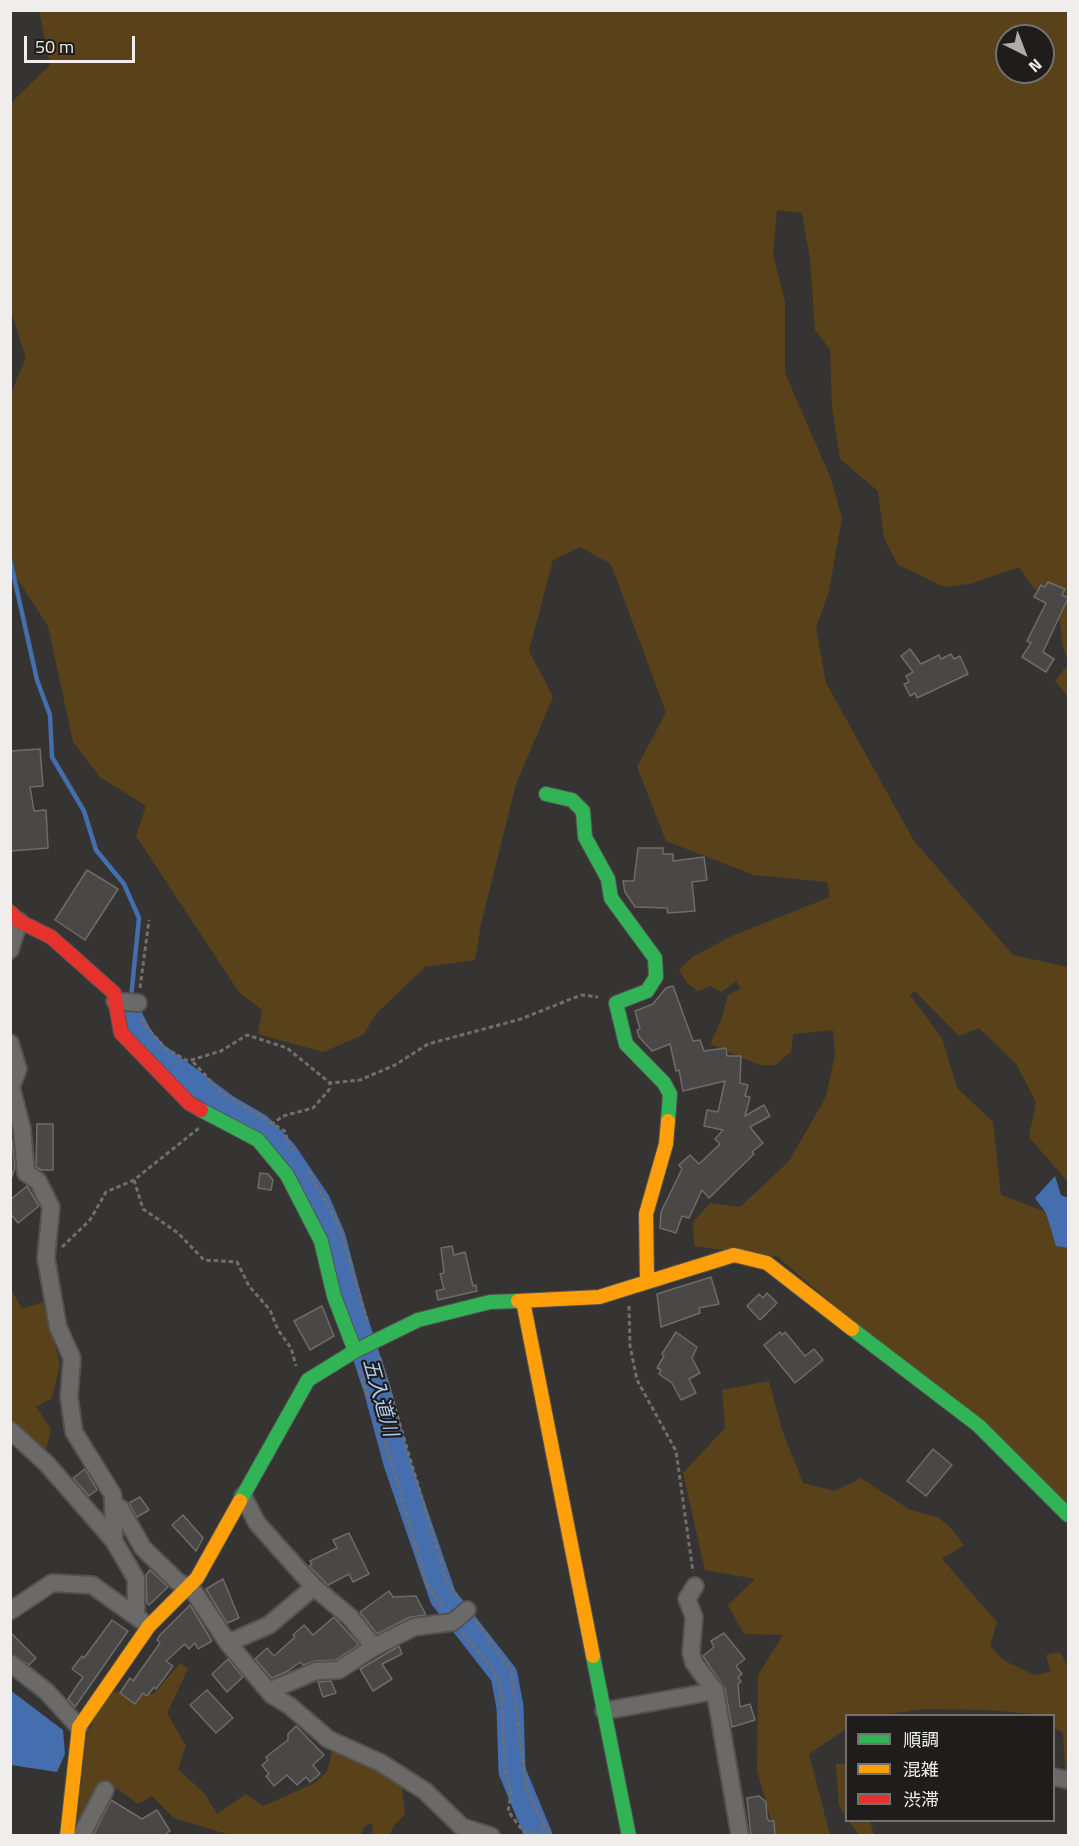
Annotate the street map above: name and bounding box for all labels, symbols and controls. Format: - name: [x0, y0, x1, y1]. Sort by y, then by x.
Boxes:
- scale bar: [27, 24, 138, 62]
- north arrow: [995, 24, 1055, 84]
- text: 50 m: [35, 33, 74, 60]
- text: N: [1024, 53, 1048, 79]
- water label: 五入道川: [356, 1356, 402, 1440]
- legend: [845, 1714, 1055, 1822]
- text: 順調: [903, 1726, 939, 1753]
- text: 混雑: [903, 1756, 939, 1783]
- text: 渋滞: [903, 1786, 939, 1813]

